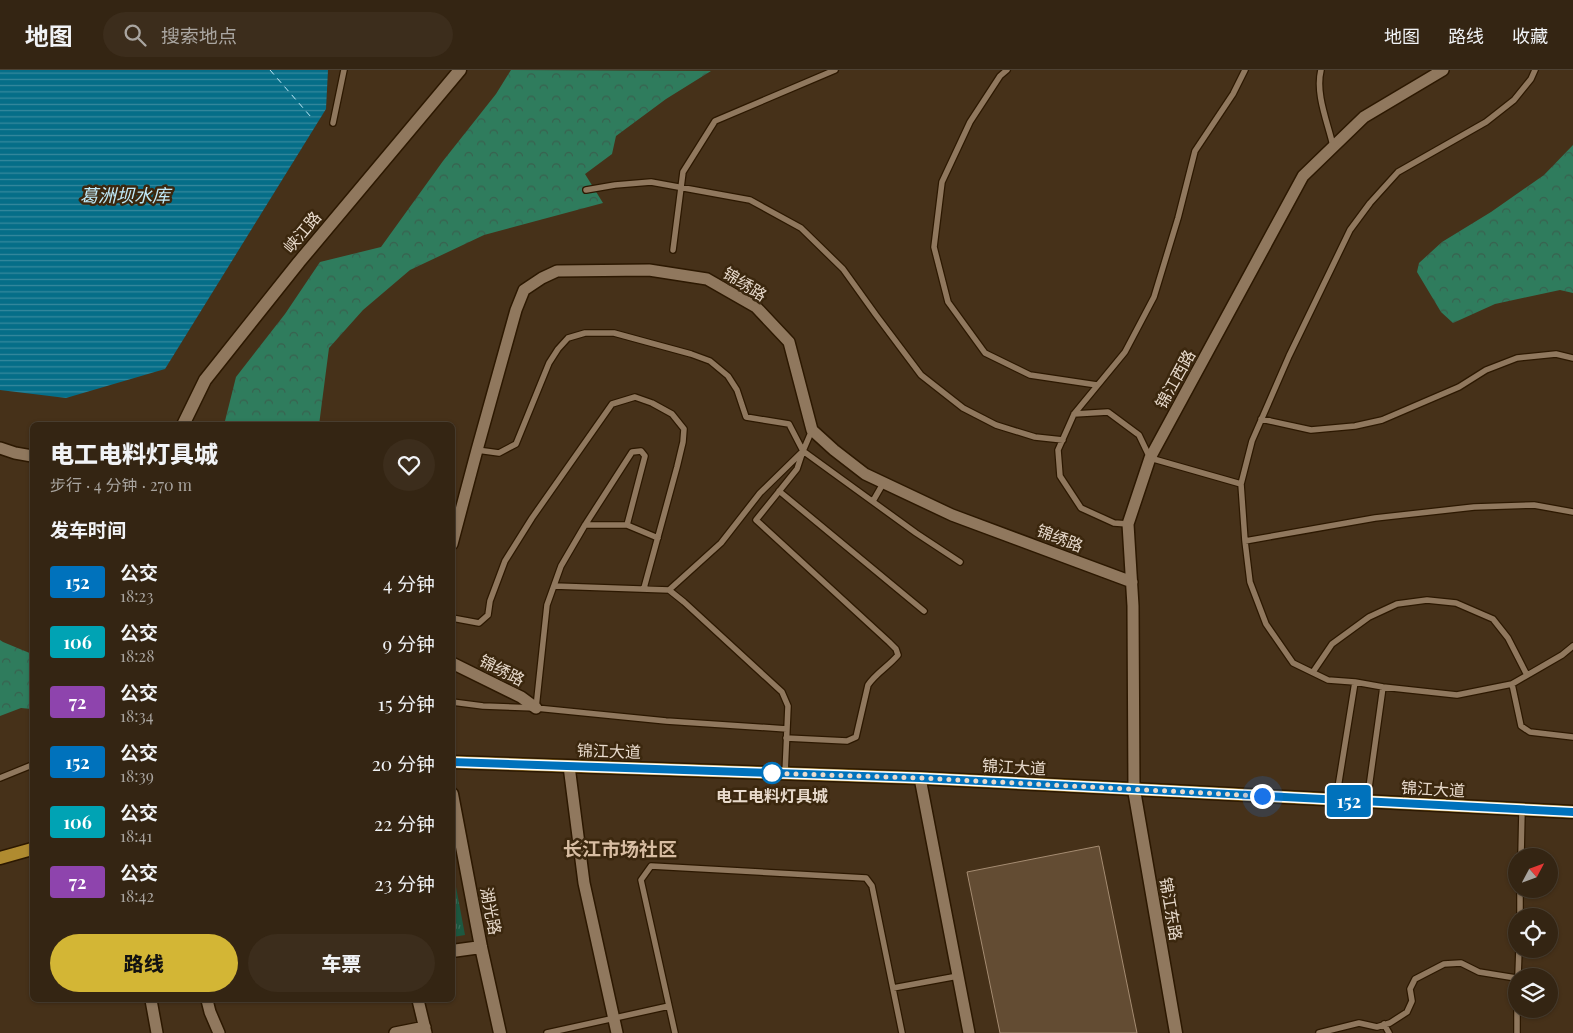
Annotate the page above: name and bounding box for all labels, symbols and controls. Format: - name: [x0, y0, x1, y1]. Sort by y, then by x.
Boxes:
- search box: [103, 12, 453, 57]
- text: 地图: [25, 19, 73, 51]
- icon: search: [121, 21, 149, 49]
- text: 搜索地点: [161, 22, 237, 48]
- text: 地图: [1384, 24, 1420, 48]
- text: 路线: [1448, 24, 1484, 48]
- text: 收藏: [1512, 24, 1548, 48]
- water label: 葛洲坝水库: [80, 183, 173, 207]
- street label: 峡江路: [278, 207, 325, 257]
- street label: 锦绣路: [719, 262, 771, 305]
- street label: 锦江西路: [1150, 346, 1199, 412]
- text: 电工电料灯具城: [50, 437, 218, 469]
- button: heart: [383, 439, 435, 491]
- text: 步行 · 4 分钟 · 270 m: [50, 474, 192, 495]
- text: 发车时间: [50, 516, 126, 542]
- street label: 锦绣路: [1034, 519, 1086, 556]
- text: 公交: [120, 559, 158, 585]
- text: 152: [65, 570, 90, 594]
- text: 4 分钟: [383, 570, 435, 596]
- text: 18:23: [120, 585, 153, 606]
- text: 公交: [120, 619, 158, 645]
- text: 106: [63, 630, 92, 654]
- text: 9 分钟: [383, 630, 435, 656]
- text: 18:28: [120, 645, 154, 666]
- street label: 锦绣路: [476, 649, 528, 690]
- text: 公交: [120, 679, 158, 705]
- text: 72: [69, 690, 86, 714]
- text: 15 分钟: [378, 690, 435, 716]
- text: 18:34: [120, 705, 154, 726]
- text: 公交: [120, 739, 158, 765]
- street label: 锦江大道: [577, 739, 641, 762]
- text: 152: [65, 750, 90, 774]
- text: 20 分钟: [372, 750, 435, 776]
- street label: 锦江大道: [982, 754, 1047, 779]
- marker: 电工电料灯具城: [761, 762, 783, 784]
- text: 18:39: [120, 765, 154, 786]
- street label: 锦江大道: [1401, 776, 1466, 801]
- your location: [1250, 784, 1275, 809]
- place label: 电工电料灯具城: [716, 785, 828, 806]
- line badge: 152: [1320, 785, 1378, 817]
- text: 152: [1337, 789, 1361, 813]
- text: 公交: [120, 799, 158, 825]
- text: 106: [63, 810, 92, 834]
- text: 22 分钟: [374, 810, 435, 836]
- text: 18:41: [120, 825, 152, 846]
- district label: 长江市场社区: [563, 835, 677, 861]
- north arrow: [1508, 848, 1558, 898]
- map controls: [1508, 848, 1558, 1018]
- text: 公交: [120, 859, 158, 885]
- text: 72: [69, 870, 86, 894]
- text: 23 分钟: [375, 870, 435, 896]
- street label: 锦江东路: [1156, 876, 1187, 942]
- text: 18:42: [120, 885, 154, 906]
- street label: 湖光路: [477, 885, 506, 936]
- button: locate: [1508, 908, 1558, 958]
- button: 路线: [50, 934, 238, 992]
- button: 车票: [248, 934, 435, 992]
- button: layers: [1508, 968, 1558, 1018]

